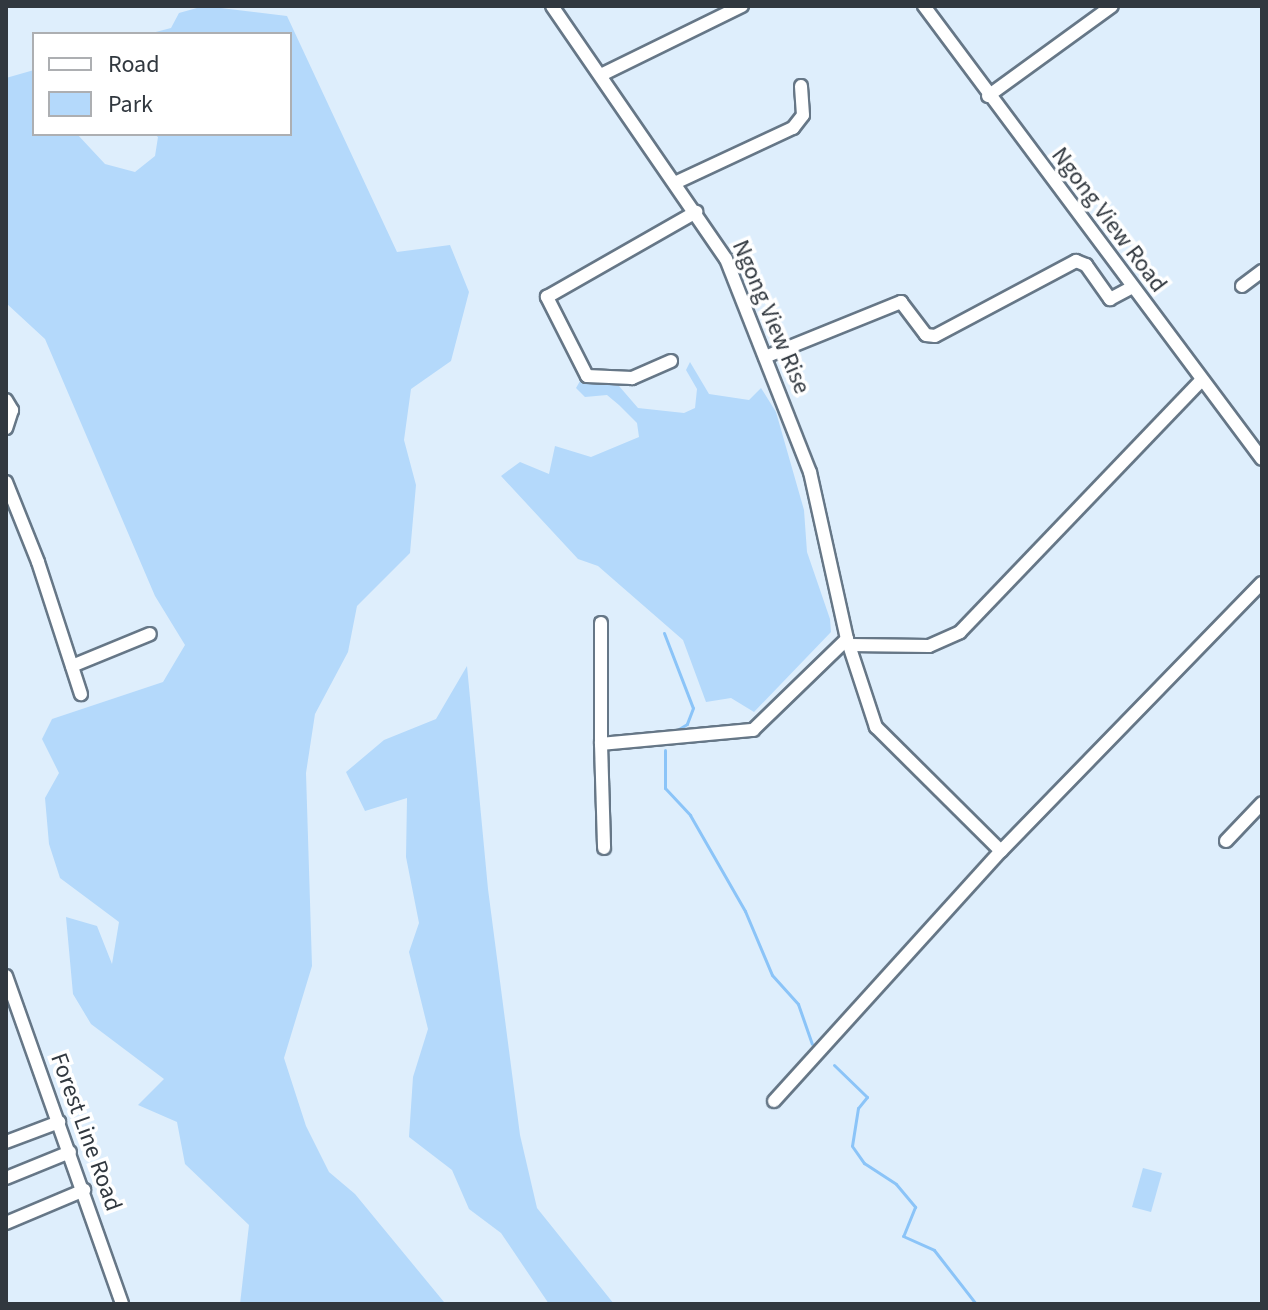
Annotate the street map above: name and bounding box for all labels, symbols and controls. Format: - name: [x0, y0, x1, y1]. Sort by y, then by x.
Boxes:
- legend: [32, 32, 292, 136]
- text: Road: [108, 47, 160, 82]
- text: Park: [108, 87, 153, 122]
- street label: Ngong View Road: [1045, 142, 1173, 298]
- street label: Ngong View Rise: [726, 236, 816, 398]
- street label: Forest Line Road: [44, 1049, 128, 1215]

